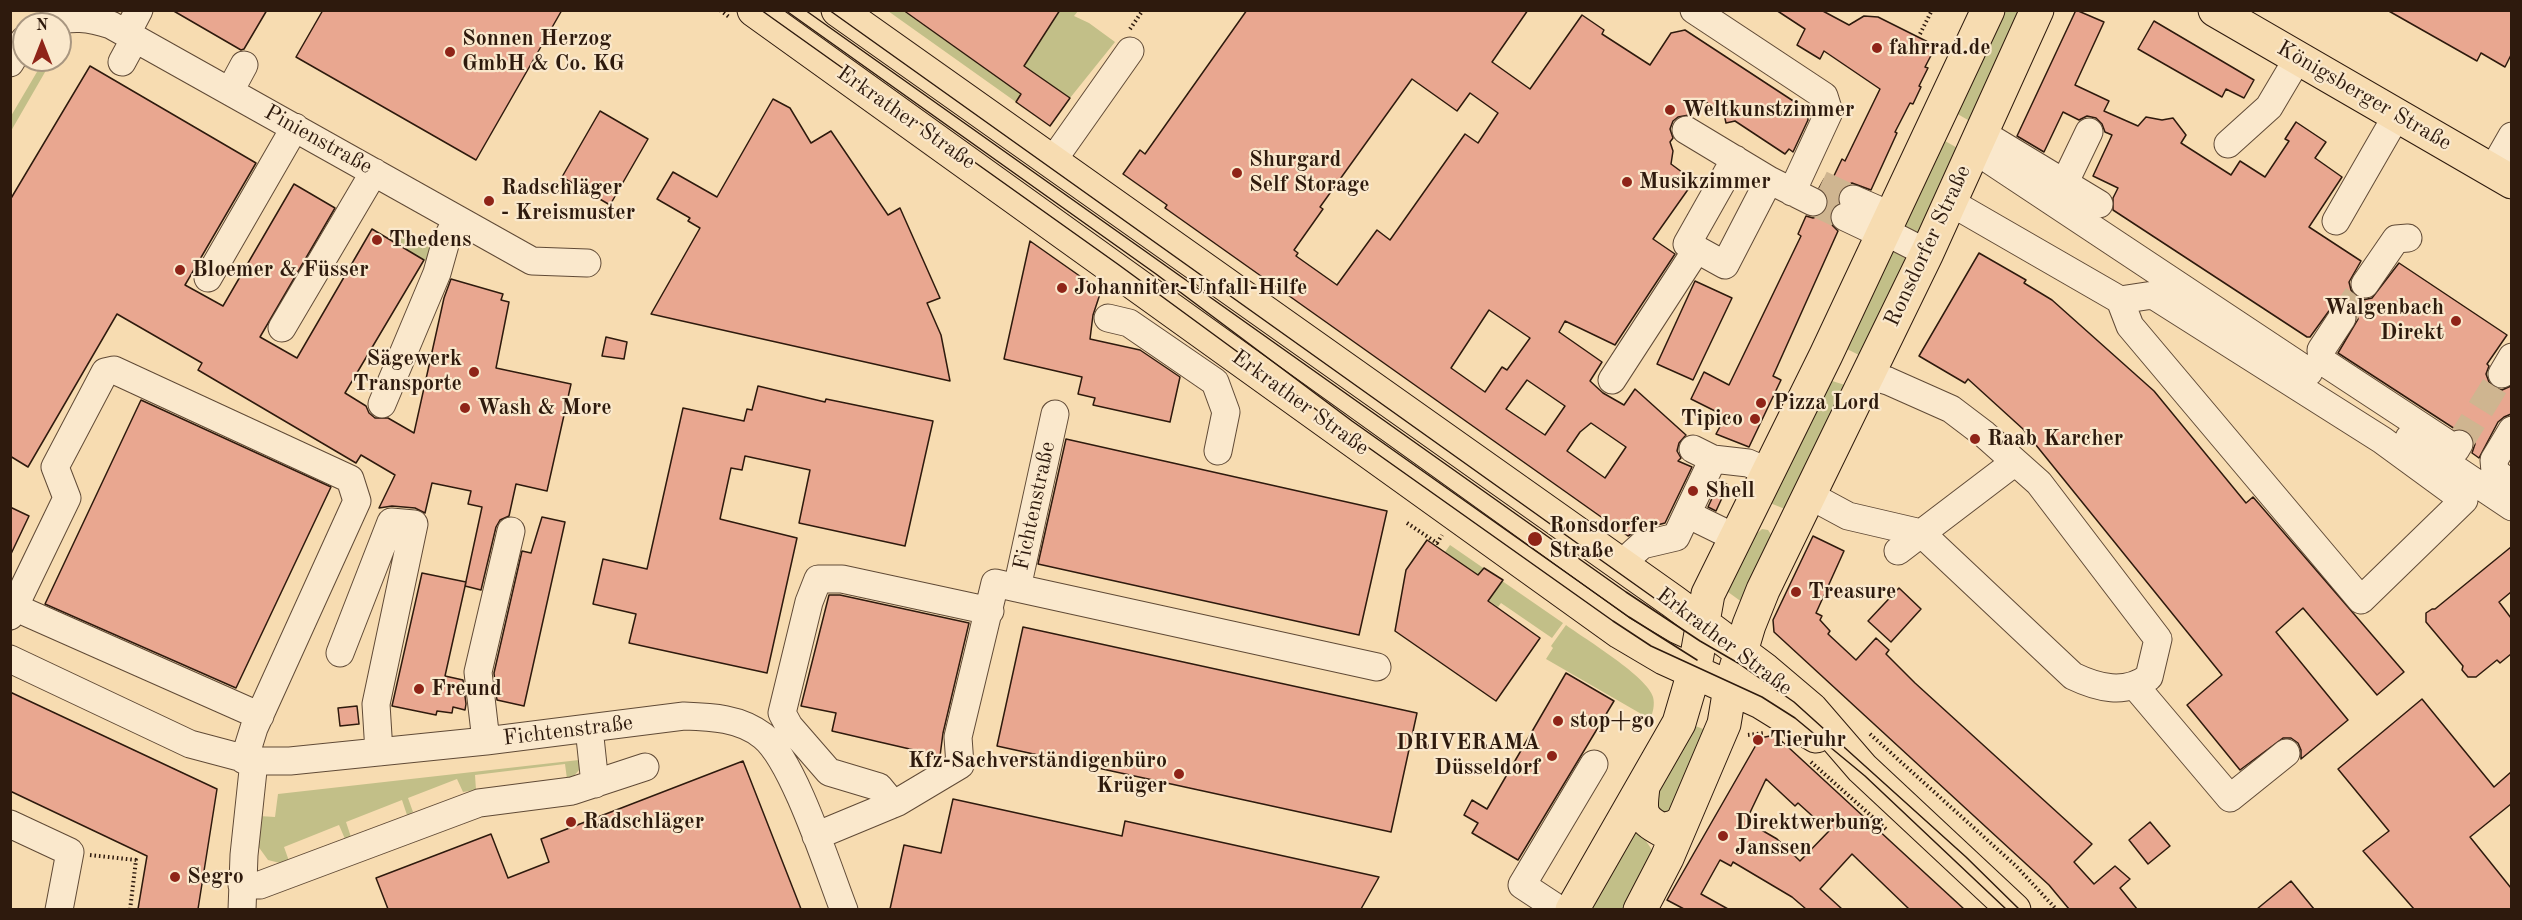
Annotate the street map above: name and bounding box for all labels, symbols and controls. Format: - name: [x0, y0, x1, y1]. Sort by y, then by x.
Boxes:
- north arrow: [12, 12, 72, 72]
- text: N: [36, 18, 48, 34]
- place label: Sonnen Herzog GmbH & Co. KG: [462, 26, 625, 78]
- place label: fahrrad.de: [1889, 35, 1991, 61]
- street label: Königsberger Straße: [2272, 35, 2456, 157]
- marker: fahrrad.de: [1870, 41, 1884, 55]
- marker: Sonnen Herzog GmbH & Co. KG: [443, 45, 457, 59]
- street label: Erkrather Straße: [831, 60, 981, 176]
- place label: Weltkunstzimmer: [1682, 97, 1855, 123]
- street label: Pinienstraße: [259, 99, 377, 181]
- marker: Weltkunstzimmer: [1663, 103, 1677, 117]
- place label: Shurgard Self Storage: [1249, 147, 1370, 198]
- street label: Ronsdorfer Straße: [1879, 161, 1977, 331]
- marker: Shurgard Self Storage: [1230, 166, 1244, 180]
- place label: Musikzimmer: [1639, 169, 1771, 195]
- place label: Radschläger - Kreismuster: [501, 175, 635, 226]
- marker: Musikzimmer: [1620, 175, 1634, 189]
- marker: Radschläger - Kreismuster: [482, 194, 496, 208]
- place label: Thedens: [389, 227, 471, 253]
- marker: Thedens: [370, 233, 384, 247]
- place label: Bloemer & Füsser: [192, 257, 369, 283]
- marker: Bloemer & Füsser: [173, 263, 187, 277]
- place label: Johanniter-Unfall-Hilfe: [1074, 275, 1307, 301]
- marker: Johanniter-Unfall-Hilfe: [1055, 281, 1069, 295]
- place label: Walgenbach Direkt: [2324, 295, 2444, 346]
- marker: Walgenbach Direkt: [2449, 314, 2463, 328]
- street label: Erkrather Straße: [1226, 344, 1374, 462]
- place label: Sägewerk Transporte: [353, 346, 462, 398]
- marker: Sägewerk Transporte: [467, 365, 481, 379]
- place label: Pizza Lord: [1773, 390, 1880, 416]
- place label: Wash & More: [477, 395, 612, 421]
- marker: Pizza Lord: [1754, 396, 1768, 410]
- marker: Wash & More: [458, 401, 472, 415]
- place label: Tipico: [1681, 406, 1743, 432]
- marker: Tipico: [1748, 412, 1762, 426]
- place label: Raab Karcher: [1987, 426, 2123, 452]
- marker: Raab Karcher: [1968, 432, 1982, 446]
- street label: Fichtenstraße: [1008, 439, 1062, 573]
- place label: Shell: [1705, 478, 1755, 504]
- marker: Shell: [1686, 484, 1700, 498]
- place label: Ronsdorfer Straße: [1549, 513, 1658, 564]
- marker: Ronsdorfer Straße: [1526, 530, 1544, 548]
- place label: Treasure: [1808, 579, 1896, 605]
- street label: Erkrather Straße: [1651, 582, 1797, 702]
- marker: Treasure: [1789, 585, 1803, 599]
- place label: Freund: [431, 676, 502, 702]
- marker: Freund: [412, 682, 426, 696]
- place label: stop+go: [1570, 708, 1654, 734]
- street label: Fichtenstraße: [501, 710, 635, 752]
- marker: stop+go: [1551, 714, 1565, 728]
- place label: Tieruhr: [1770, 727, 1846, 753]
- place label: DRIVERAMA Düsseldorf: [1396, 730, 1540, 782]
- marker: Tieruhr: [1751, 733, 1765, 747]
- place label: Kfz-Sachverständigenbüro Krüger: [908, 748, 1167, 800]
- marker: DRIVERAMA Düsseldorf: [1545, 749, 1559, 763]
- marker: Kfz-Sachverständigenbüro Krüger: [1172, 767, 1186, 781]
- place label: Radschläger: [583, 809, 704, 835]
- place label: Direktwerbung Janssen: [1735, 810, 1883, 861]
- marker: Radschläger: [564, 815, 578, 829]
- marker: Direktwerbung Janssen: [1716, 829, 1730, 843]
- place label: Segro: [187, 864, 244, 890]
- marker: Segro: [168, 870, 182, 884]

